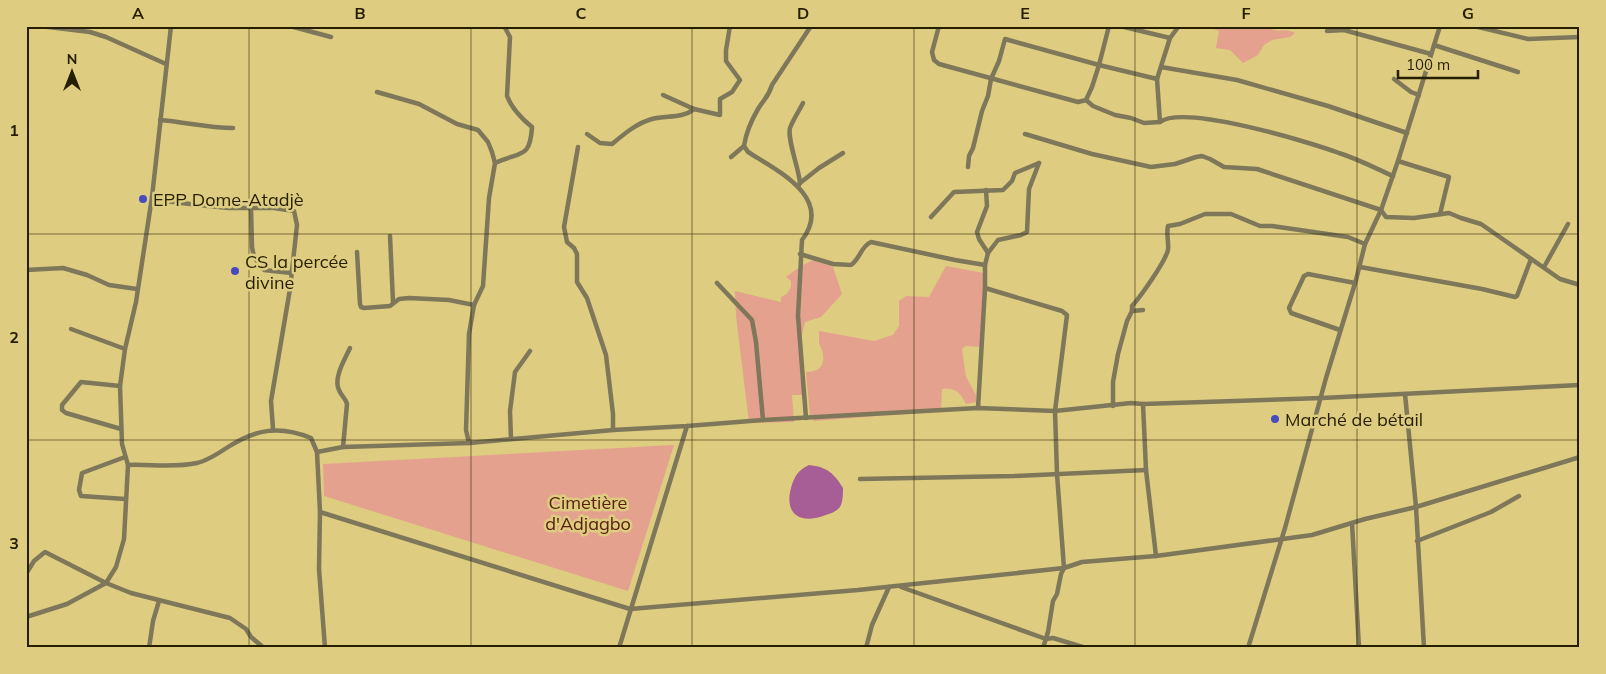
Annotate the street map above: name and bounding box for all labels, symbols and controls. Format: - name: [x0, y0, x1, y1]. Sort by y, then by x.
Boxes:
- text: A: [132, 3, 144, 23]
- text: B: [354, 3, 366, 23]
- text: C: [576, 3, 587, 23]
- text: D: [797, 3, 809, 23]
- text: E: [1020, 3, 1030, 23]
- text: F: [1241, 3, 1251, 23]
- text: G: [1462, 3, 1474, 23]
- north arrow: [48, 48, 98, 98]
- scale bar: [1398, 48, 1478, 80]
- text: N: [67, 50, 77, 68]
- text: 100 m: [1406, 55, 1450, 74]
- text: 1: [9, 120, 19, 140]
- place label: EPP Dome-Atadjè: [153, 188, 304, 211]
- marker: EPP Dome-Atadjè: [137, 193, 149, 205]
- place label: CS la percée divine: [245, 250, 348, 294]
- marker: CS la percée divine: [229, 265, 241, 277]
- text: 2: [9, 327, 19, 347]
- place label: Marché de bétail: [1285, 408, 1423, 431]
- marker: Marché de bétail: [1269, 413, 1281, 425]
- park label: Cimetière d'Adjagbo: [545, 491, 631, 535]
- text: 3: [9, 533, 19, 553]

